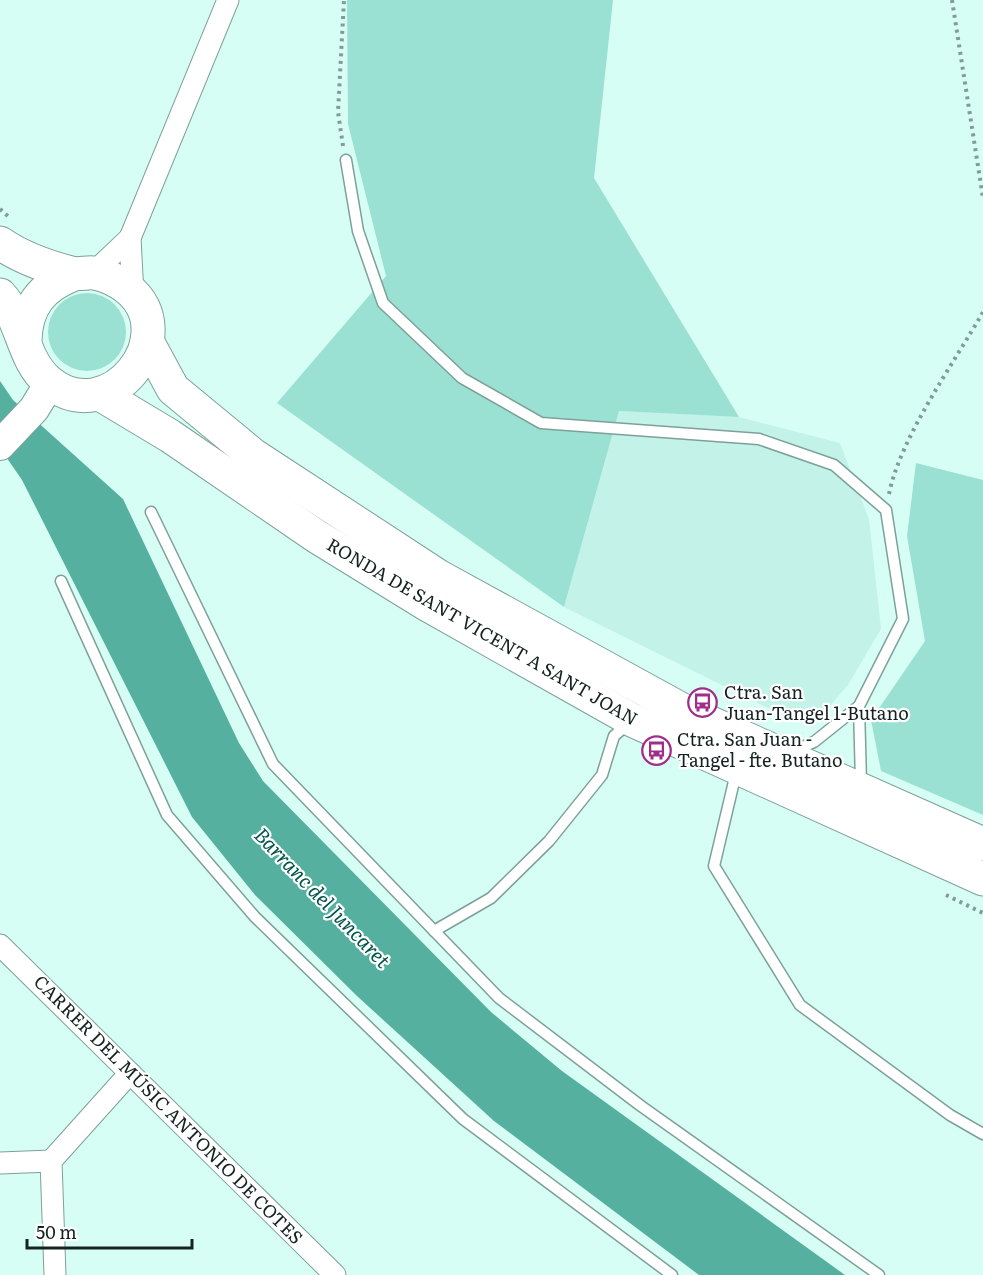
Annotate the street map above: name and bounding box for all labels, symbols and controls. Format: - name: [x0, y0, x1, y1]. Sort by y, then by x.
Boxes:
- street label: RONDA DE SANT VICENT A SANT JOAN: [322, 530, 643, 731]
- place label: Ctra. San Juan-Tangel 1-Butano: [724, 678, 909, 726]
- bus stop icon: Ctra. San Juan-Tangel 1-Butano: [687, 687, 719, 719]
- place label: Ctra. San Juan - Tangel - fte. Butano: [677, 725, 843, 773]
- bus stop icon: Ctra. San Juan - Tangel - fte. Butano: [640, 734, 672, 766]
- water label: Barranc del Juncaret: [248, 820, 399, 974]
- street label: CARRER DEL MÚSIC ANTONIO DE COTES: [28, 968, 310, 1250]
- scale bar: [27, 1212, 192, 1250]
- text: 50 m: [36, 1218, 77, 1245]

